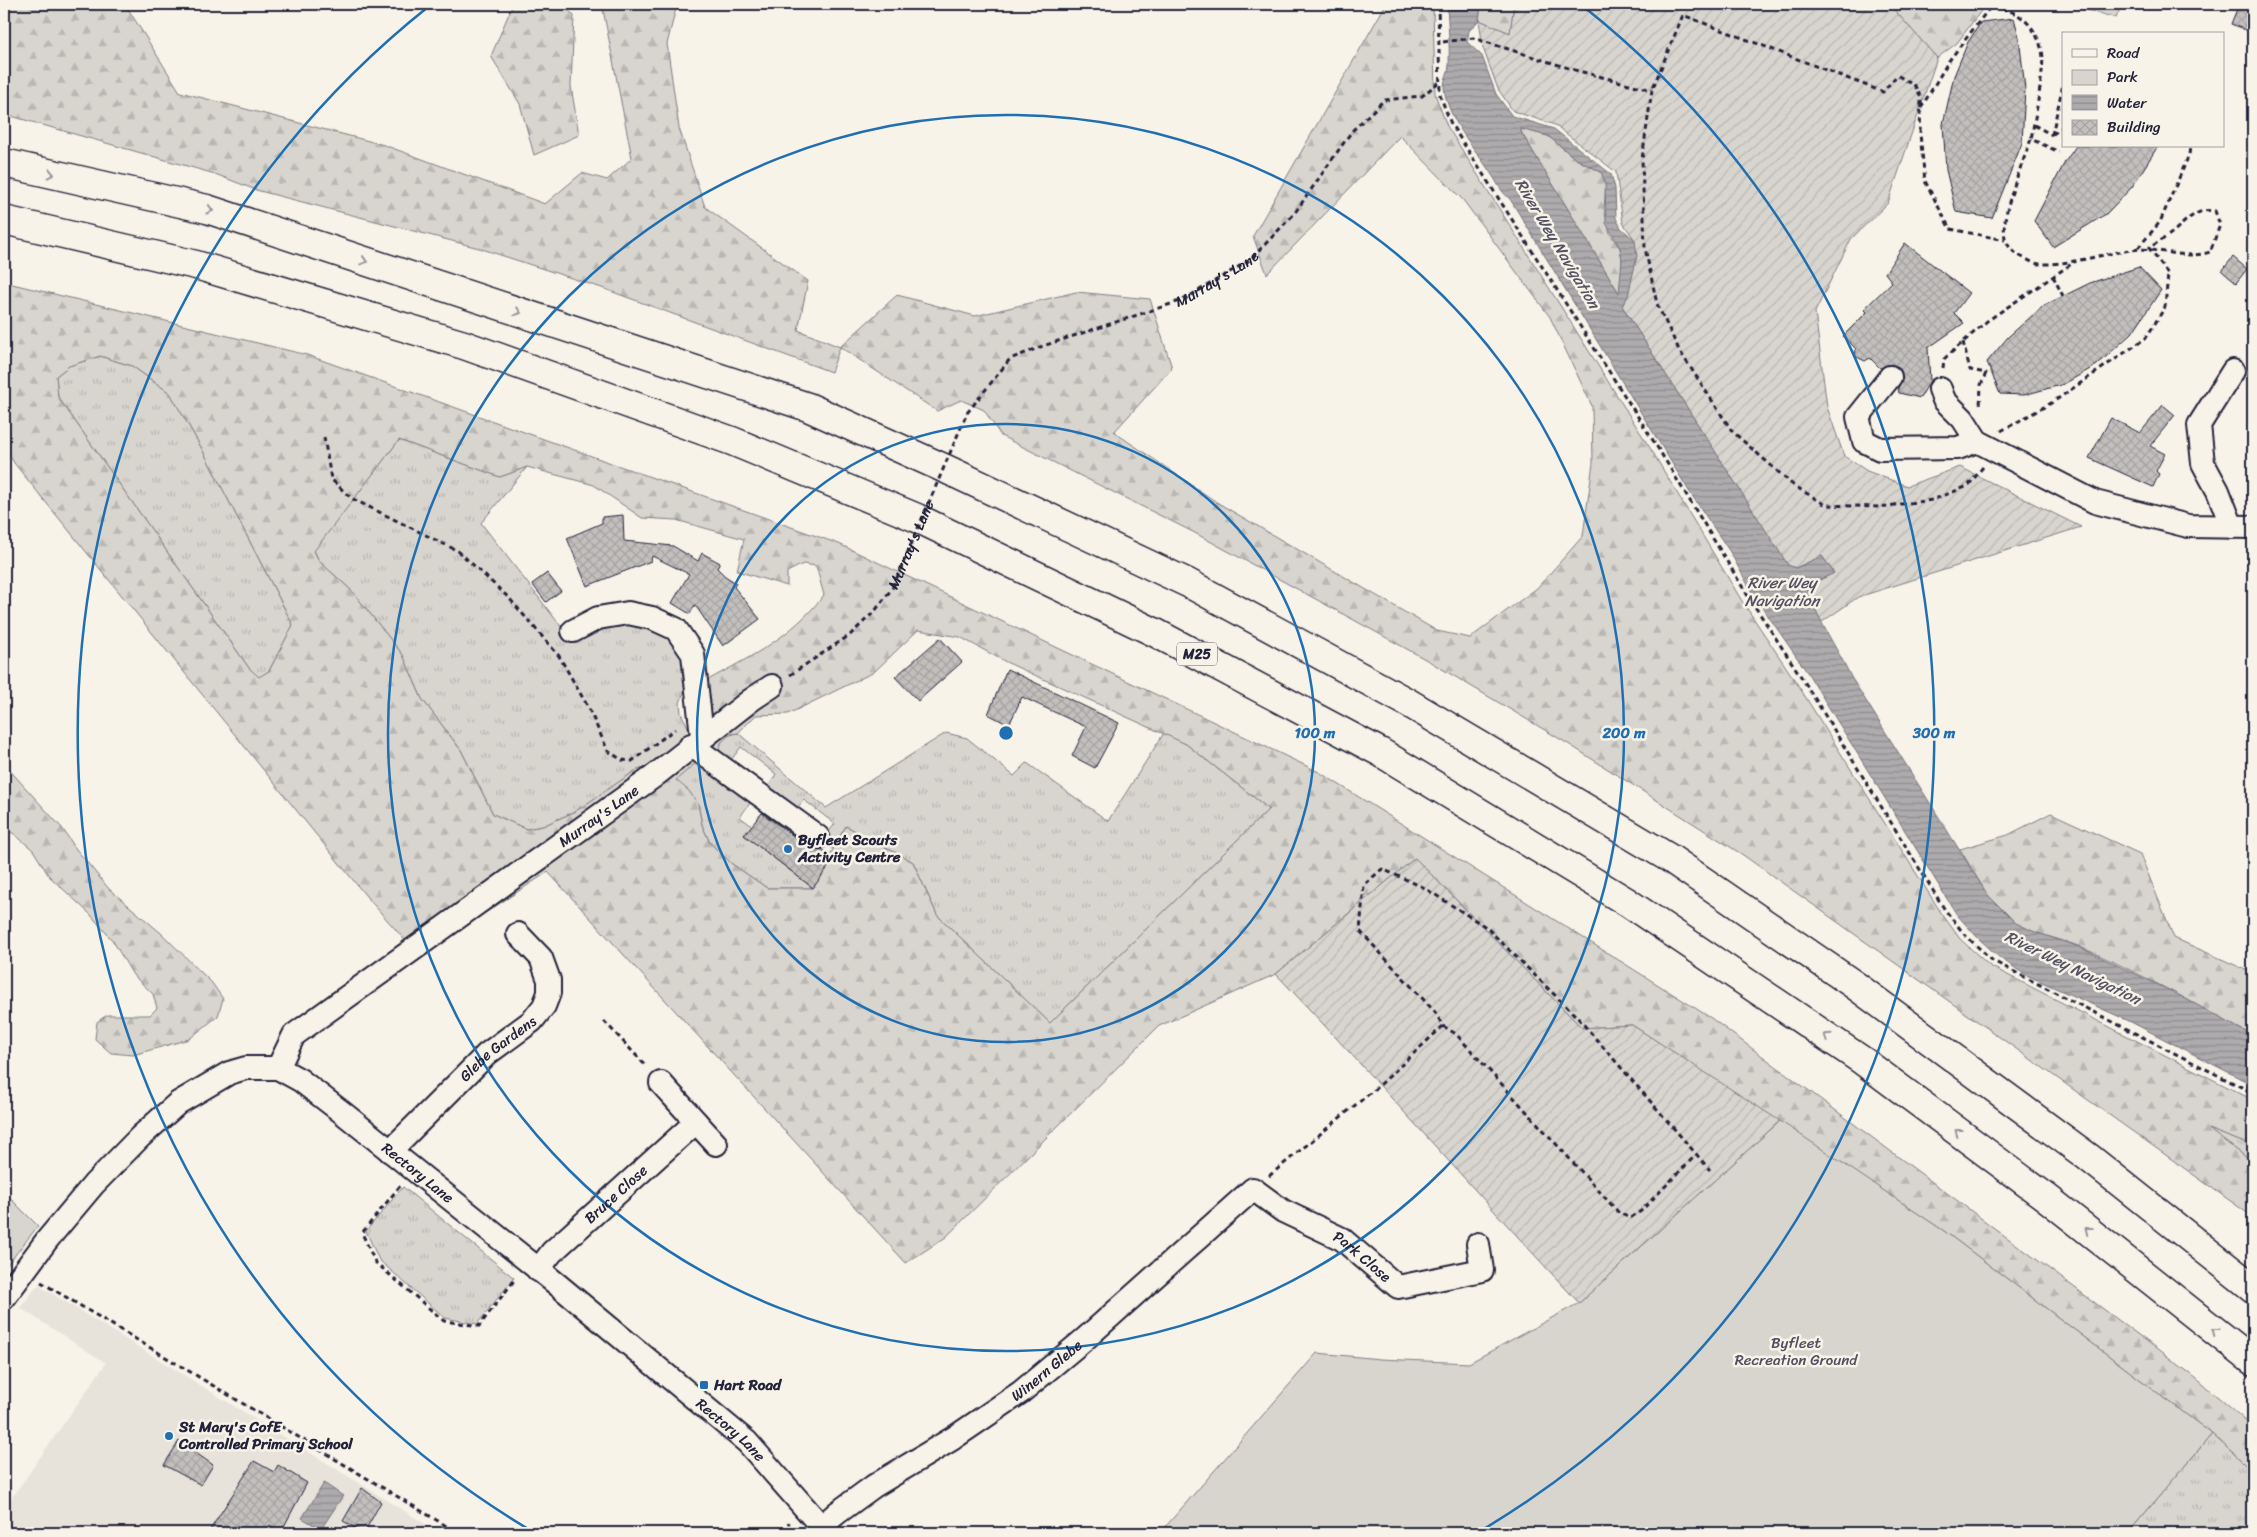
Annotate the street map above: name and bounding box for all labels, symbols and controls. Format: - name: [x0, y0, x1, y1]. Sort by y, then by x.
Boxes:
- legend: [2062, 32, 2224, 148]
- text: Road: [2107, 40, 2140, 66]
- text: Park: [2107, 64, 2138, 90]
- text: Water: [2107, 90, 2147, 116]
- text: Building: [2107, 114, 2161, 140]
- one-way arrow: [47, 168, 56, 179]
- water label: River Wey Navigation: [1507, 172, 1609, 316]
- one-way arrow: [205, 204, 213, 214]
- street label: Murray's Lane: [1172, 244, 1266, 315]
- one-way arrow: [359, 255, 368, 265]
- one-way arrow: [514, 306, 522, 316]
- street label: Murray's Lane: [881, 496, 942, 593]
- water label: River Wey Navigation: [1745, 568, 1822, 615]
- road number: M25: [1177, 642, 1217, 666]
- text: 100 m: [1295, 720, 1336, 746]
- text: 200 m: [1601, 720, 1646, 746]
- text: 300 m: [1912, 720, 1956, 746]
- centre of rings: [997, 724, 1015, 742]
- street label: Murray's Lane: [553, 778, 645, 854]
- place label: Byfleet Scouts Activity Centre: [797, 827, 901, 870]
- marker: Byfleet Scouts Activity Centre: [782, 843, 794, 855]
- water label: River Wey Navigation: [2000, 922, 2148, 1014]
- street label: Glebe Gardens: [453, 1008, 543, 1088]
- one-way arrow: [1823, 1033, 1832, 1043]
- one-way arrow: [1954, 1129, 1964, 1138]
- street label: Rectory Lane: [376, 1136, 460, 1210]
- street label: Bruce Close: [578, 1158, 654, 1230]
- street label: Park Close: [1329, 1224, 1397, 1289]
- one-way arrow: [2084, 1227, 2093, 1236]
- one-way arrow: [2212, 1329, 2221, 1337]
- park label: Byfleet Recreation Ground: [1735, 1330, 1858, 1373]
- street label: Winern Glebe: [1006, 1333, 1088, 1408]
- place label: Hart Road: [713, 1372, 783, 1398]
- marker: Hart Road: [698, 1379, 710, 1391]
- street label: Rectory Lane: [690, 1391, 772, 1468]
- place label: St Mary's CofE Controlled Primary School: [178, 1414, 353, 1457]
- marker: St Mary's CofE Controlled Primary School: [163, 1430, 175, 1442]

